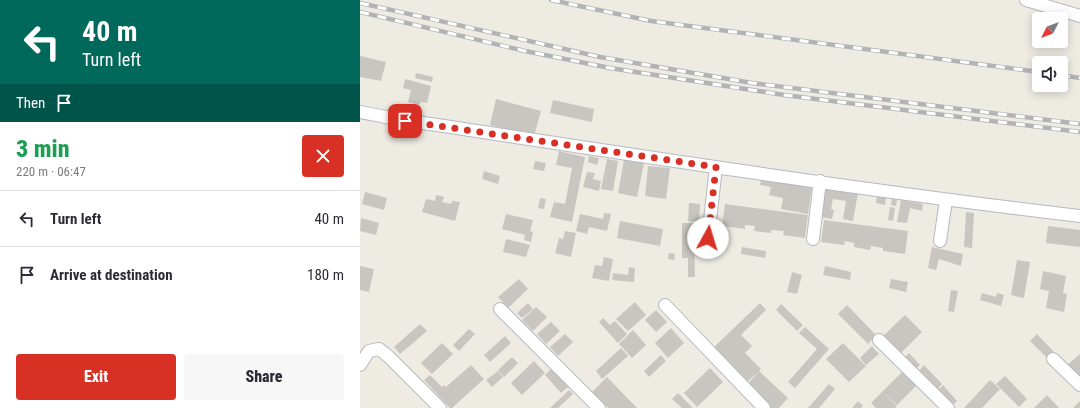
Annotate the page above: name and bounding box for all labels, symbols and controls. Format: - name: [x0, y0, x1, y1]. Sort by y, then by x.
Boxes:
- north arrow: [1032, 12, 1068, 48]
- map controls: [1032, 12, 1068, 92]
- text: 40 m: [82, 15, 138, 48]
- icon: left: [16, 16, 68, 68]
- text: Turn left: [82, 49, 141, 70]
- button: sound: [1032, 56, 1068, 92]
- icon: arrive: [53, 92, 75, 114]
- text: Then: [16, 94, 45, 112]
- pin: [388, 104, 422, 138]
- icon: arrive: [394, 110, 416, 132]
- text: 3 min: [16, 135, 70, 163]
- button: close: [302, 135, 344, 177]
- text: 220 m · 06:47: [16, 164, 86, 179]
- icon: left: [16, 208, 38, 230]
- text: Turn left: [50, 210, 101, 228]
- text: 40 m: [314, 210, 344, 228]
- position arrow: [687, 217, 729, 259]
- icon: arrive: [16, 264, 38, 286]
- text: Arrive at destination: [50, 266, 173, 284]
- text: 180 m: [307, 266, 344, 284]
- button: Exit: [16, 354, 176, 400]
- button: Share: [184, 354, 344, 400]

